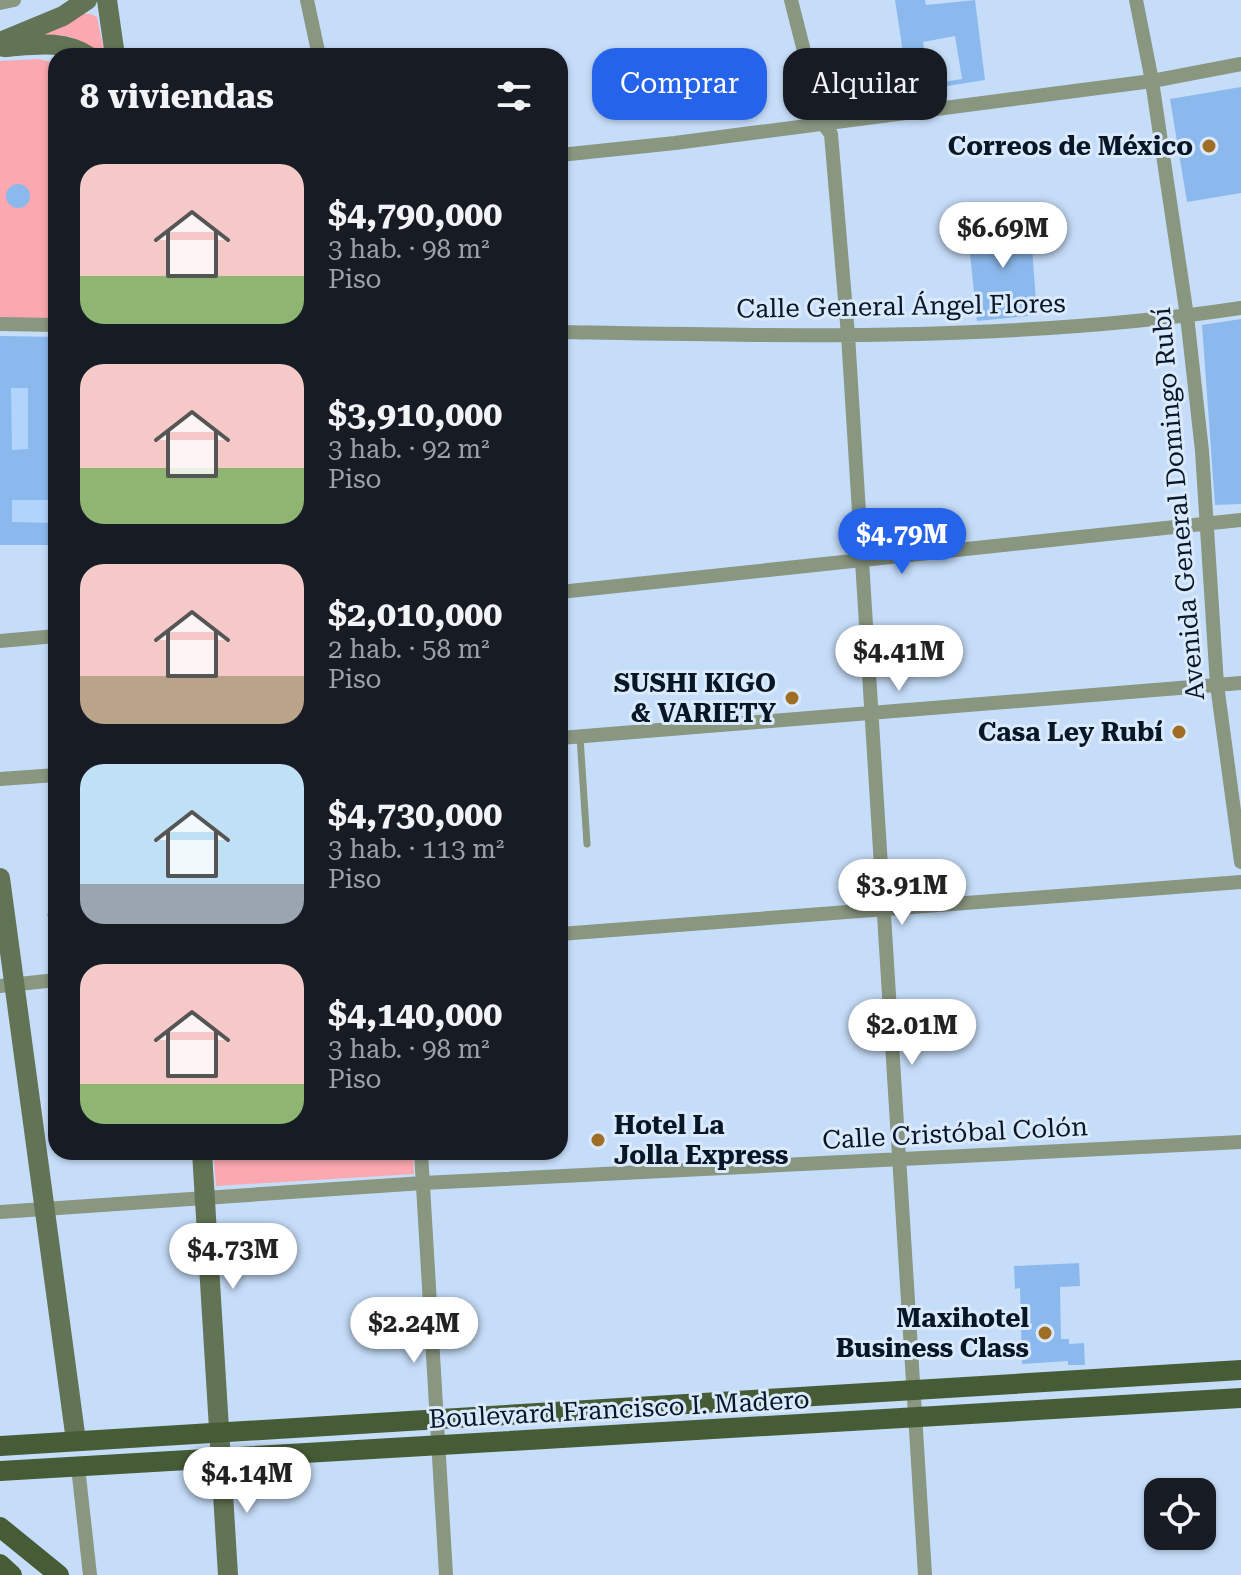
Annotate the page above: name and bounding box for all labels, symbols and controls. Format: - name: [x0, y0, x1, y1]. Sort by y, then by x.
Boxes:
- chip: Comprar: [592, 48, 767, 120]
- chip: Alquilar: [783, 48, 947, 120]
- icon: filters: [492, 74, 536, 118]
- text: 8 viviendas: [80, 76, 274, 116]
- place label: Correos de México: [948, 131, 1193, 161]
- marker: Correos de México: [1200, 137, 1218, 155]
- text: $4,790,000: [328, 194, 502, 234]
- icon: home: [144, 196, 240, 292]
- pin: $6.69M: [938, 202, 1068, 270]
- text: $6.69M: [957, 213, 1049, 243]
- text: 3 hab. · 98 m²: [328, 234, 490, 264]
- text: Piso: [328, 264, 381, 294]
- street label: Calle General Ángel Flores: [736, 287, 1066, 324]
- street label: Avenida General Domingo Rubí: [1146, 306, 1210, 702]
- text: $3,910,000: [328, 394, 502, 434]
- icon: home: [144, 396, 240, 492]
- text: 3 hab. · 92 m²: [328, 434, 490, 464]
- text: Piso: [328, 464, 381, 494]
- pin: $4.79M: [837, 508, 967, 576]
- text: $4.79M: [856, 519, 948, 549]
- text: $2,010,000: [328, 594, 502, 634]
- icon: home: [144, 596, 240, 692]
- pin: $4.41M: [834, 625, 964, 693]
- text: 2 hab. · 58 m²: [328, 634, 490, 664]
- text: $4.41M: [853, 636, 945, 666]
- text: Piso: [328, 664, 381, 694]
- place label: SUSHI KIGO & VARIETY: [614, 668, 776, 728]
- marker: SUSHI KIGO & VARIETY: [783, 689, 801, 707]
- place label: Casa Ley Rubí: [978, 717, 1163, 747]
- marker: Casa Ley Rubí: [1170, 723, 1188, 741]
- text: $4,730,000: [328, 794, 502, 834]
- icon: home: [144, 796, 240, 892]
- text: 3 hab. · 113 m²: [328, 834, 504, 864]
- pin: $3.91M: [837, 859, 967, 927]
- text: Piso: [328, 864, 381, 894]
- text: $3.91M: [856, 870, 948, 900]
- text: $4,140,000: [328, 994, 502, 1034]
- icon: home: [144, 996, 240, 1092]
- pin: $2.01M: [847, 999, 977, 1067]
- text: $2.01M: [866, 1010, 958, 1040]
- text: 3 hab. · 98 m²: [328, 1034, 490, 1064]
- text: Piso: [328, 1064, 381, 1094]
- place label: Hotel La Jolla Express: [614, 1110, 789, 1170]
- street label: Calle Cristóbal Colón: [821, 1111, 1089, 1155]
- marker: Hotel La Jolla Express: [589, 1131, 607, 1149]
- pin: $4.73M: [168, 1223, 298, 1291]
- text: $4.73M: [187, 1234, 279, 1264]
- pin: $2.24M: [349, 1297, 479, 1365]
- place label: Maxihotel Business Class: [836, 1303, 1029, 1363]
- text: $2.24M: [368, 1308, 460, 1338]
- marker: Maxihotel Business Class: [1036, 1324, 1054, 1342]
- street label: Boulevard Francisco I. Madero: [428, 1384, 810, 1434]
- pin: $4.14M: [182, 1447, 312, 1515]
- text: $4.14M: [201, 1458, 293, 1488]
- map controls: [1144, 1478, 1216, 1550]
- button: locate: [1144, 1478, 1216, 1550]

